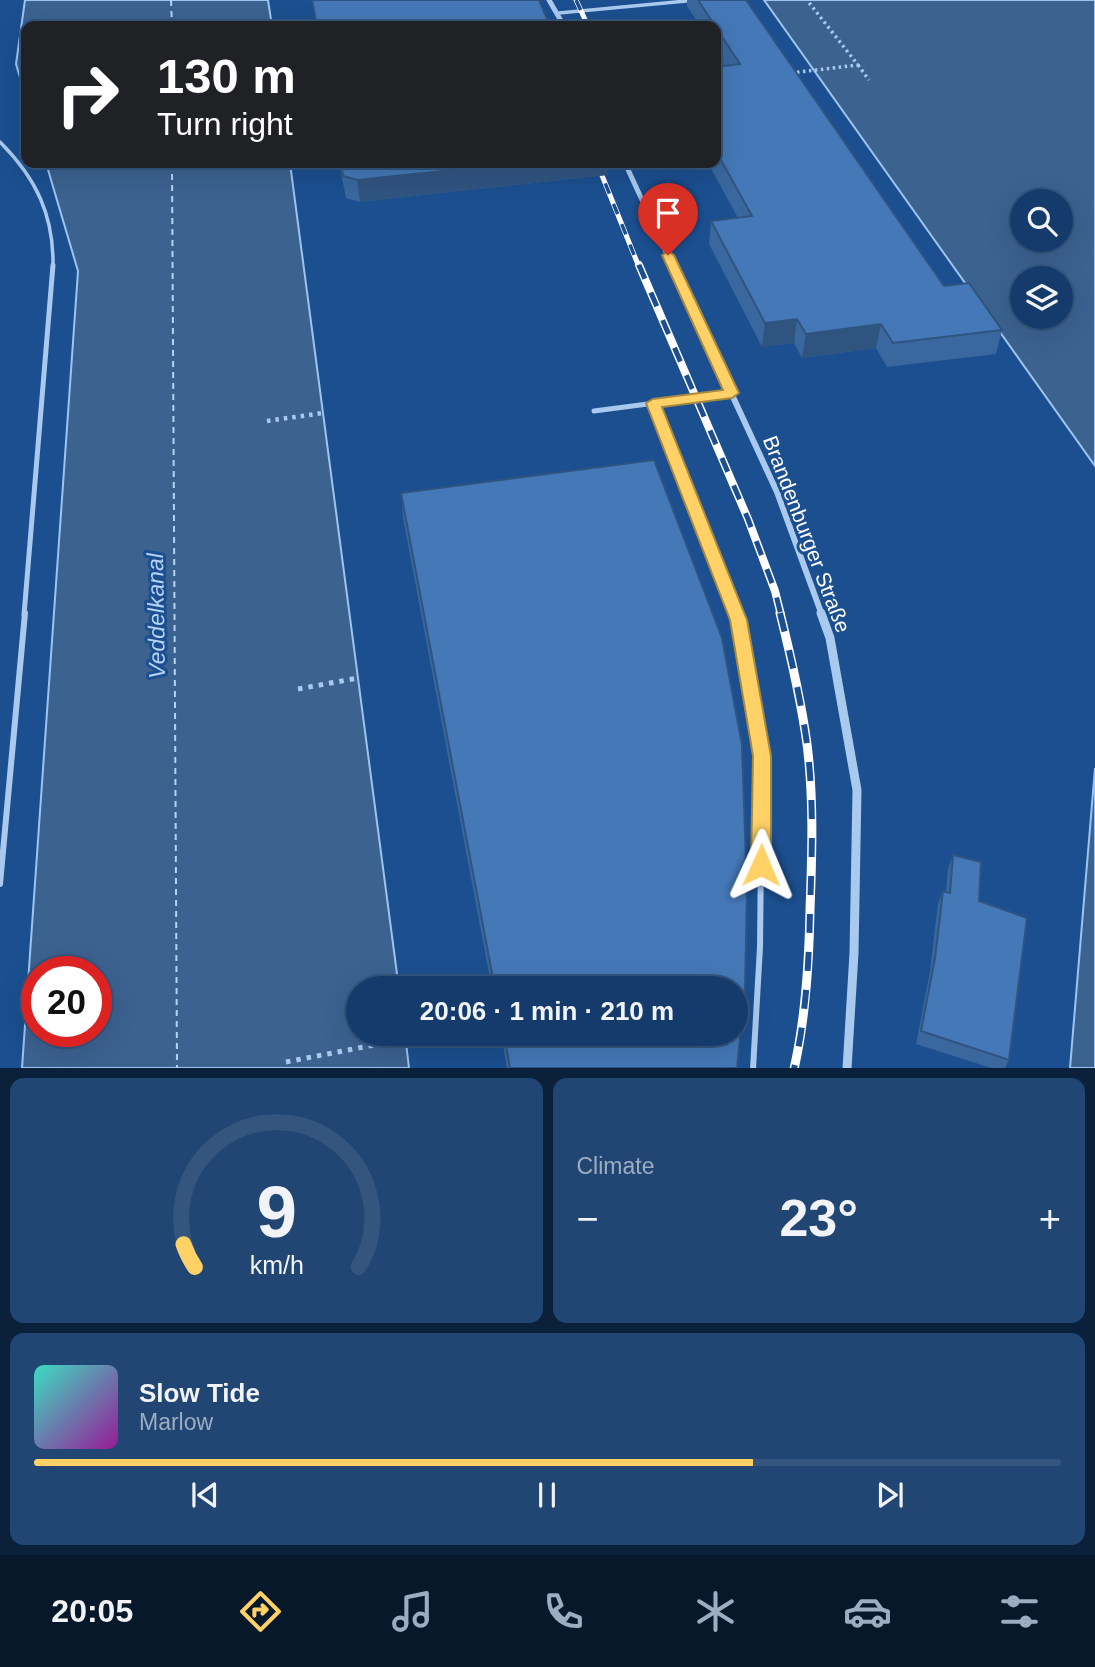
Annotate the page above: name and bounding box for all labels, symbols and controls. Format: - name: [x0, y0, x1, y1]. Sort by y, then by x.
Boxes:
- icon: right: [42, 49, 133, 140]
- text: 130 m: [157, 49, 296, 103]
- text: Turn right: [157, 106, 293, 142]
- pin: [638, 183, 698, 255]
- map controls: [1010, 189, 1073, 329]
- button: search: [1010, 189, 1073, 252]
- icon: arrive: [649, 194, 687, 232]
- button: layers: [1010, 266, 1073, 329]
- street label: Brandenburger Straße: [759, 432, 855, 636]
- water label: Veddelkanal: [142, 552, 170, 679]
- position arrow: [724, 828, 798, 902]
- speed limit sign: 20: [21, 956, 112, 1047]
- text: 20:06 · 1 min · 210 m: [420, 996, 674, 1026]
- text: Climate: [577, 1153, 654, 1179]
- text: 9: [256, 1171, 297, 1252]
- text: 23°: [779, 1189, 858, 1247]
- text: −: [577, 1198, 599, 1240]
- text: +: [1039, 1198, 1061, 1240]
- text: km/h: [249, 1250, 303, 1278]
- text: Slow Tide: [139, 1378, 260, 1408]
- text: Marlow: [139, 1409, 213, 1435]
- icon: previous: [186, 1476, 224, 1514]
- icon: pause: [528, 1476, 566, 1514]
- icon: next: [871, 1476, 909, 1514]
- icon: directions: [236, 1587, 285, 1636]
- icon: music: [388, 1587, 437, 1636]
- icon: phone: [539, 1587, 588, 1636]
- icon: climate: [691, 1587, 740, 1636]
- icon: car: [843, 1587, 892, 1636]
- icon: filters: [995, 1587, 1044, 1636]
- text: 20:05: [51, 1593, 133, 1629]

